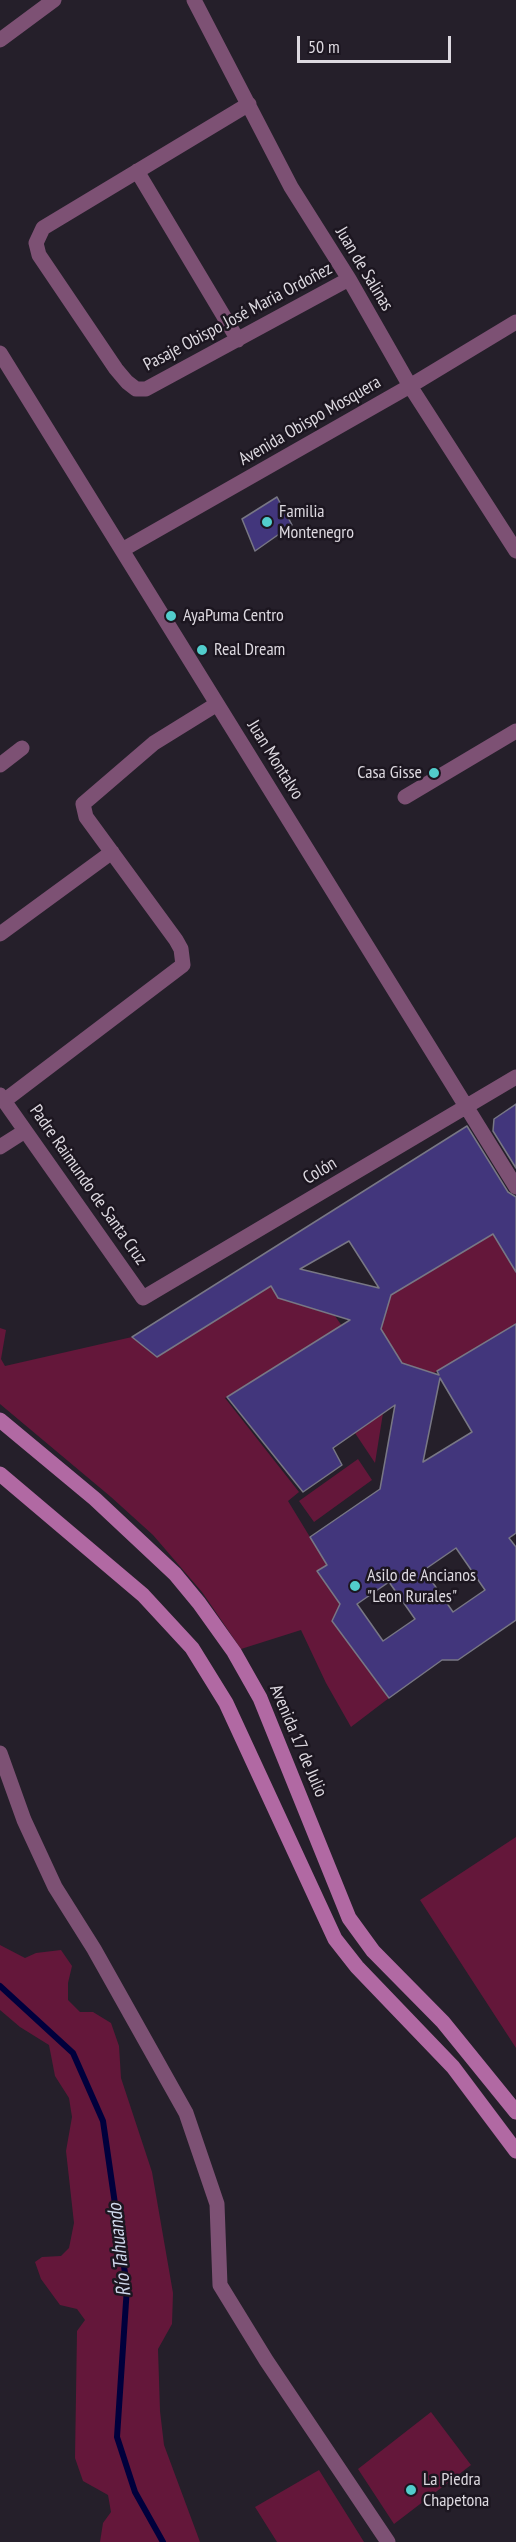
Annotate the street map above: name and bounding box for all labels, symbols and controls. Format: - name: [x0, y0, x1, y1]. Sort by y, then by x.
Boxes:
- scale bar: [300, 24, 454, 62]
- text: 50 m: [308, 35, 340, 58]
- street label: Juan de Salinas: [330, 223, 398, 315]
- street label: Pasaje Obispo José Maria Ordoñez: [140, 258, 336, 376]
- street label: Avenida Obispo Mosquera: [235, 372, 385, 470]
- place label: Familia Montenegro: [279, 501, 354, 544]
- marker: Familia Montenegro: [260, 515, 274, 529]
- place label: AyaPuma Centro: [183, 605, 284, 627]
- marker: AyaPuma Centro: [164, 609, 178, 623]
- place label: Real Dream: [214, 639, 285, 661]
- marker: Real Dream: [195, 643, 209, 657]
- street label: Juan Montalvo: [242, 716, 308, 804]
- place label: Casa Gisse: [357, 762, 422, 784]
- marker: Casa Gisse: [427, 766, 441, 780]
- street label: Padre Raimundo de Santa Cruz: [25, 1101, 151, 1269]
- street label: Colón: [299, 1153, 341, 1189]
- place label: Asilo de Ancianos "Leon Rurales": [367, 1565, 476, 1608]
- marker: Asilo de Ancianos "Leon Rurales": [348, 1579, 362, 1593]
- street label: Avenida 17 de Julio: [265, 1682, 331, 1800]
- water label: Río Tahuando: [103, 2202, 137, 2298]
- place label: La Piedra Chapetona: [423, 2469, 489, 2512]
- marker: La Piedra Chapetona: [404, 2483, 418, 2497]

